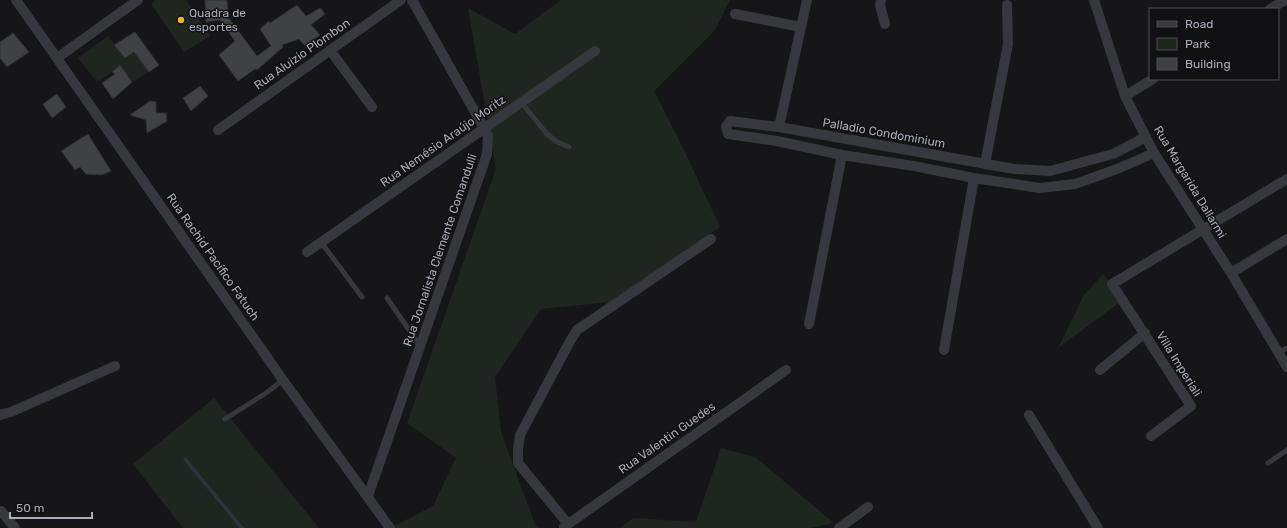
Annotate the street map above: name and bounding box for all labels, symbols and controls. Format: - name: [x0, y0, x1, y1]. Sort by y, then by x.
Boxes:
- place label: Quadra de esportes: [189, 6, 246, 34]
- legend: [1149, 8, 1279, 80]
- marker: Quadra de esportes: [176, 15, 186, 25]
- street label: Rua Aluizio Plombon: [251, 16, 353, 92]
- text: Road: [1185, 17, 1213, 31]
- text: Park: [1185, 37, 1211, 51]
- text: Building: [1185, 57, 1231, 71]
- street label: Rua Nemésio Araújo Moritz: [378, 92, 508, 190]
- street label: Palladio Condominium: [822, 115, 946, 151]
- street label: Rua Margarida Dallarmi: [1151, 123, 1229, 241]
- street label: Rua Jornalista Clemente Comandulli: [400, 152, 480, 348]
- street label: Rua Rachid Pacífico Fatuch: [164, 191, 262, 323]
- street label: Villa Imperiali: [1153, 329, 1205, 399]
- street label: Rua Valentin Guedes: [616, 399, 718, 477]
- scale bar: [10, 494, 92, 520]
- text: 50 m: [16, 501, 44, 515]

